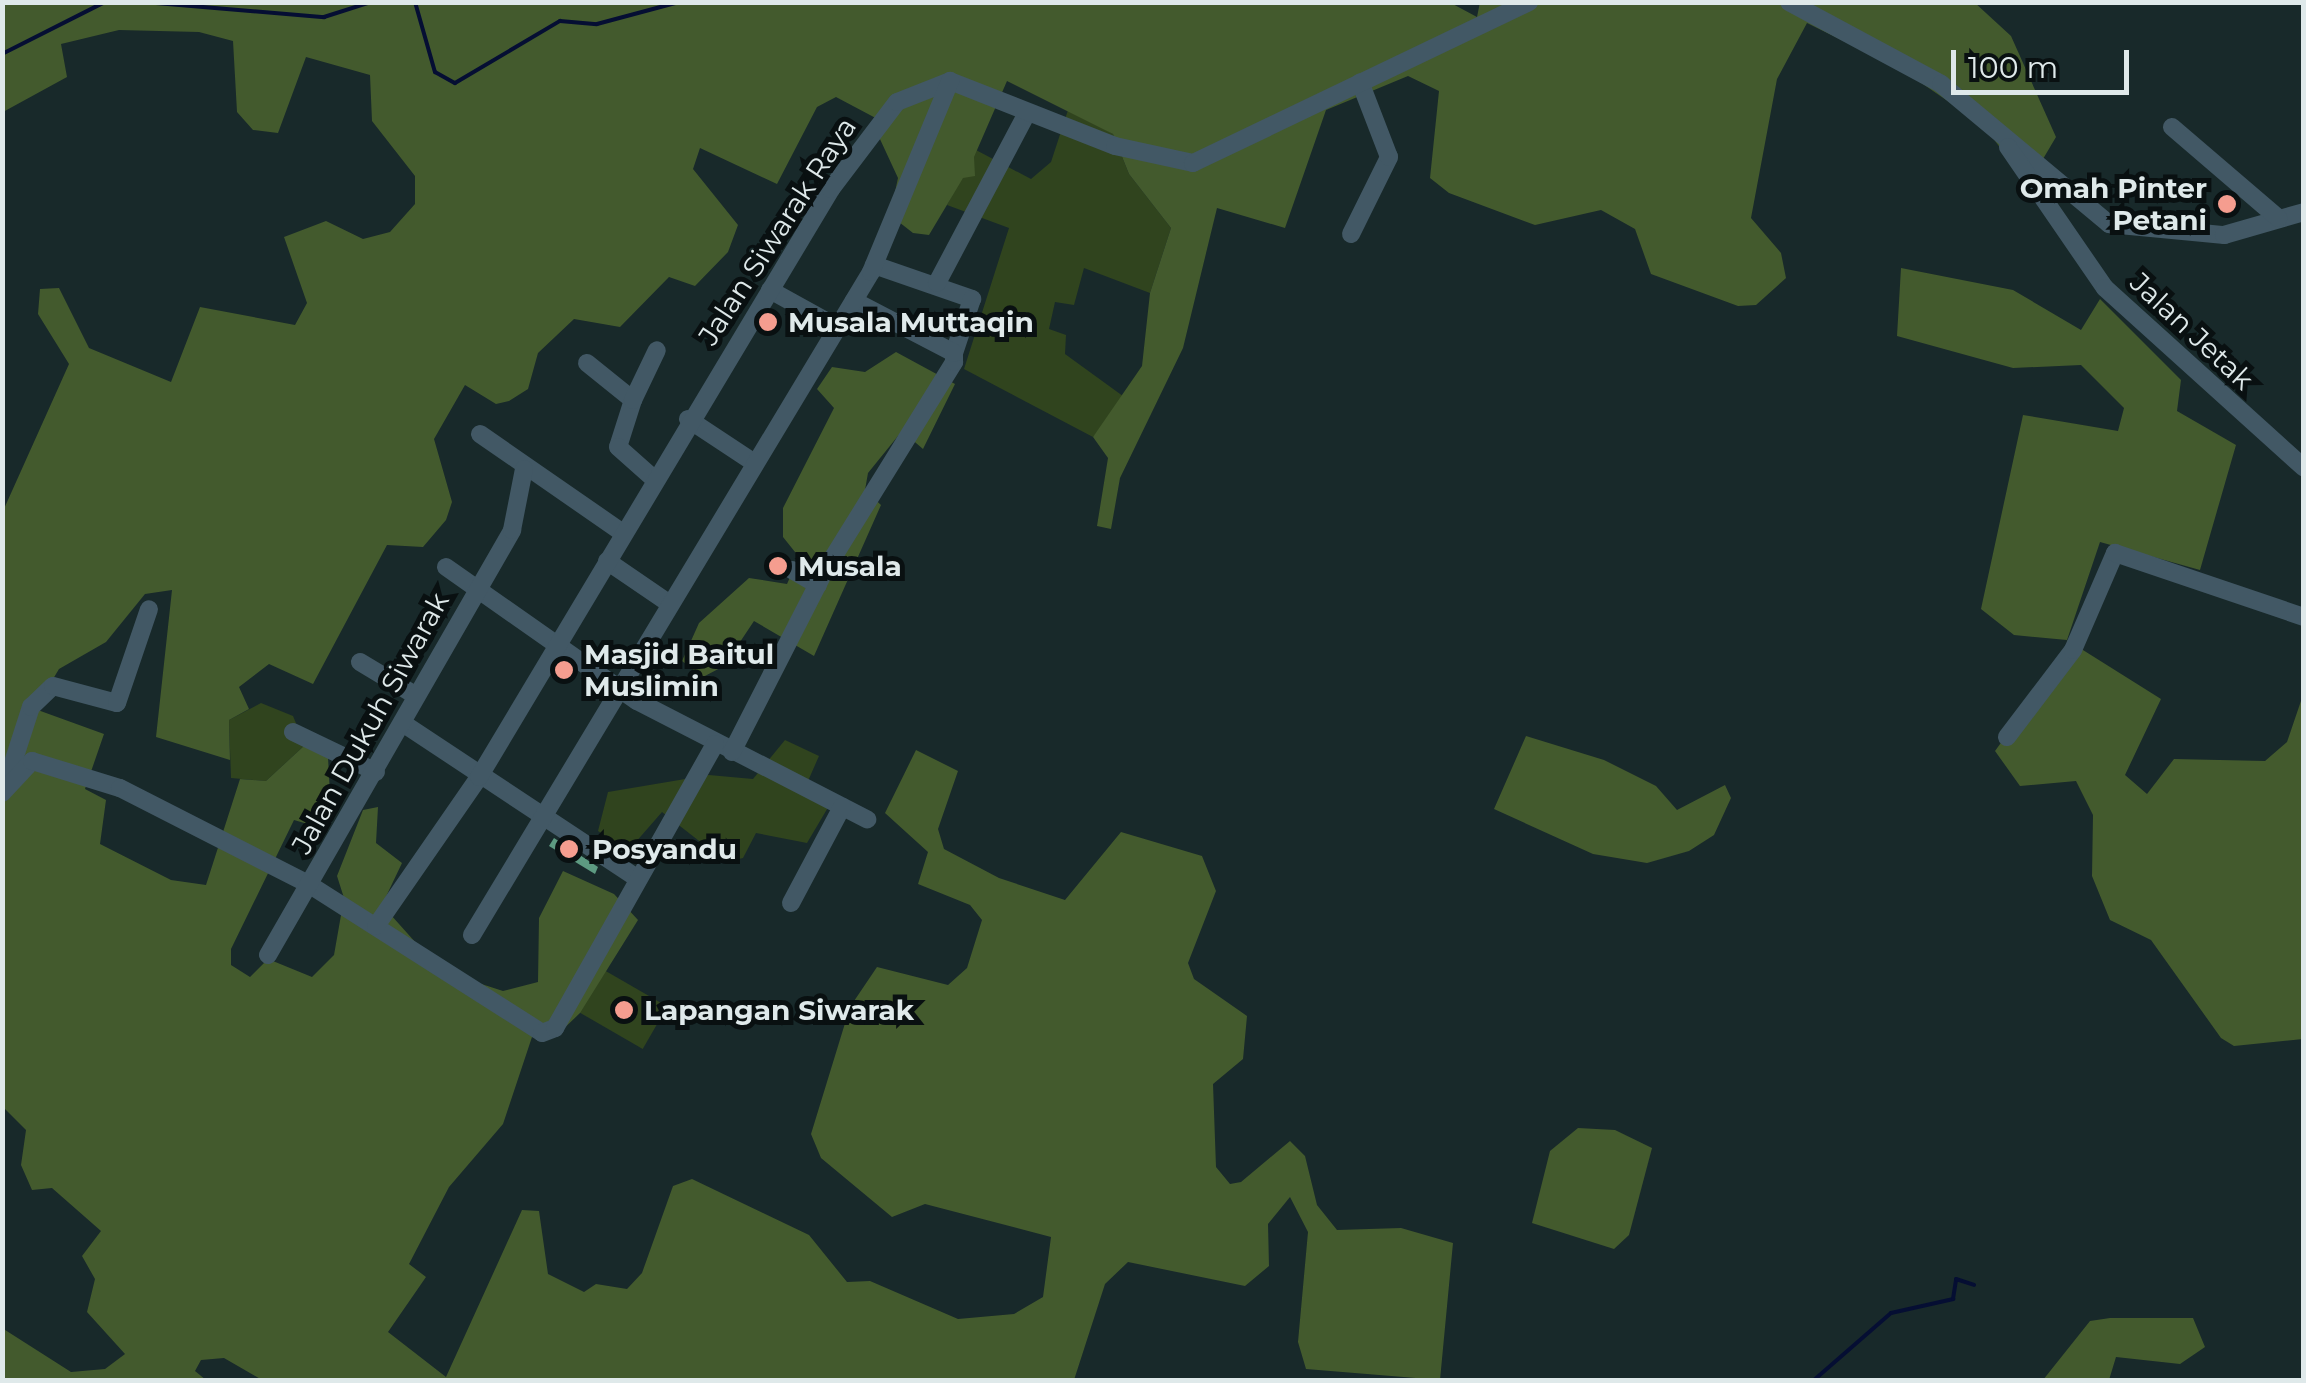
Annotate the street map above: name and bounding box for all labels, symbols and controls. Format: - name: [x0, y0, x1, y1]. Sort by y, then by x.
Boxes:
- scale bar: [1956, 30, 2134, 92]
- text: 100 m: [1968, 49, 2058, 86]
- street label: Jalan Siwarak Raya: [691, 111, 863, 351]
- place label: Omah Pinter Petani: [2020, 171, 2207, 237]
- marker: Omah Pinter Petani: [2216, 193, 2238, 215]
- street label: Jalan Jetak: [2124, 266, 2260, 396]
- place label: Musala Muttaqin: [788, 305, 1034, 339]
- marker: Musala Muttaqin: [757, 311, 779, 333]
- place label: Musala: [798, 549, 902, 583]
- marker: Musala: [767, 555, 789, 577]
- street label: Jalan Dukuh Siwarak: [284, 587, 456, 859]
- place label: Masjid Baitul Muslimin: [584, 637, 774, 703]
- marker: Masjid Baitul Muslimin: [553, 659, 575, 681]
- place label: Posyandu: [592, 832, 737, 866]
- marker: Posyandu: [556, 836, 582, 862]
- place label: Lapangan Siwarak: [644, 993, 914, 1027]
- marker: Lapangan Siwarak: [613, 999, 635, 1021]

